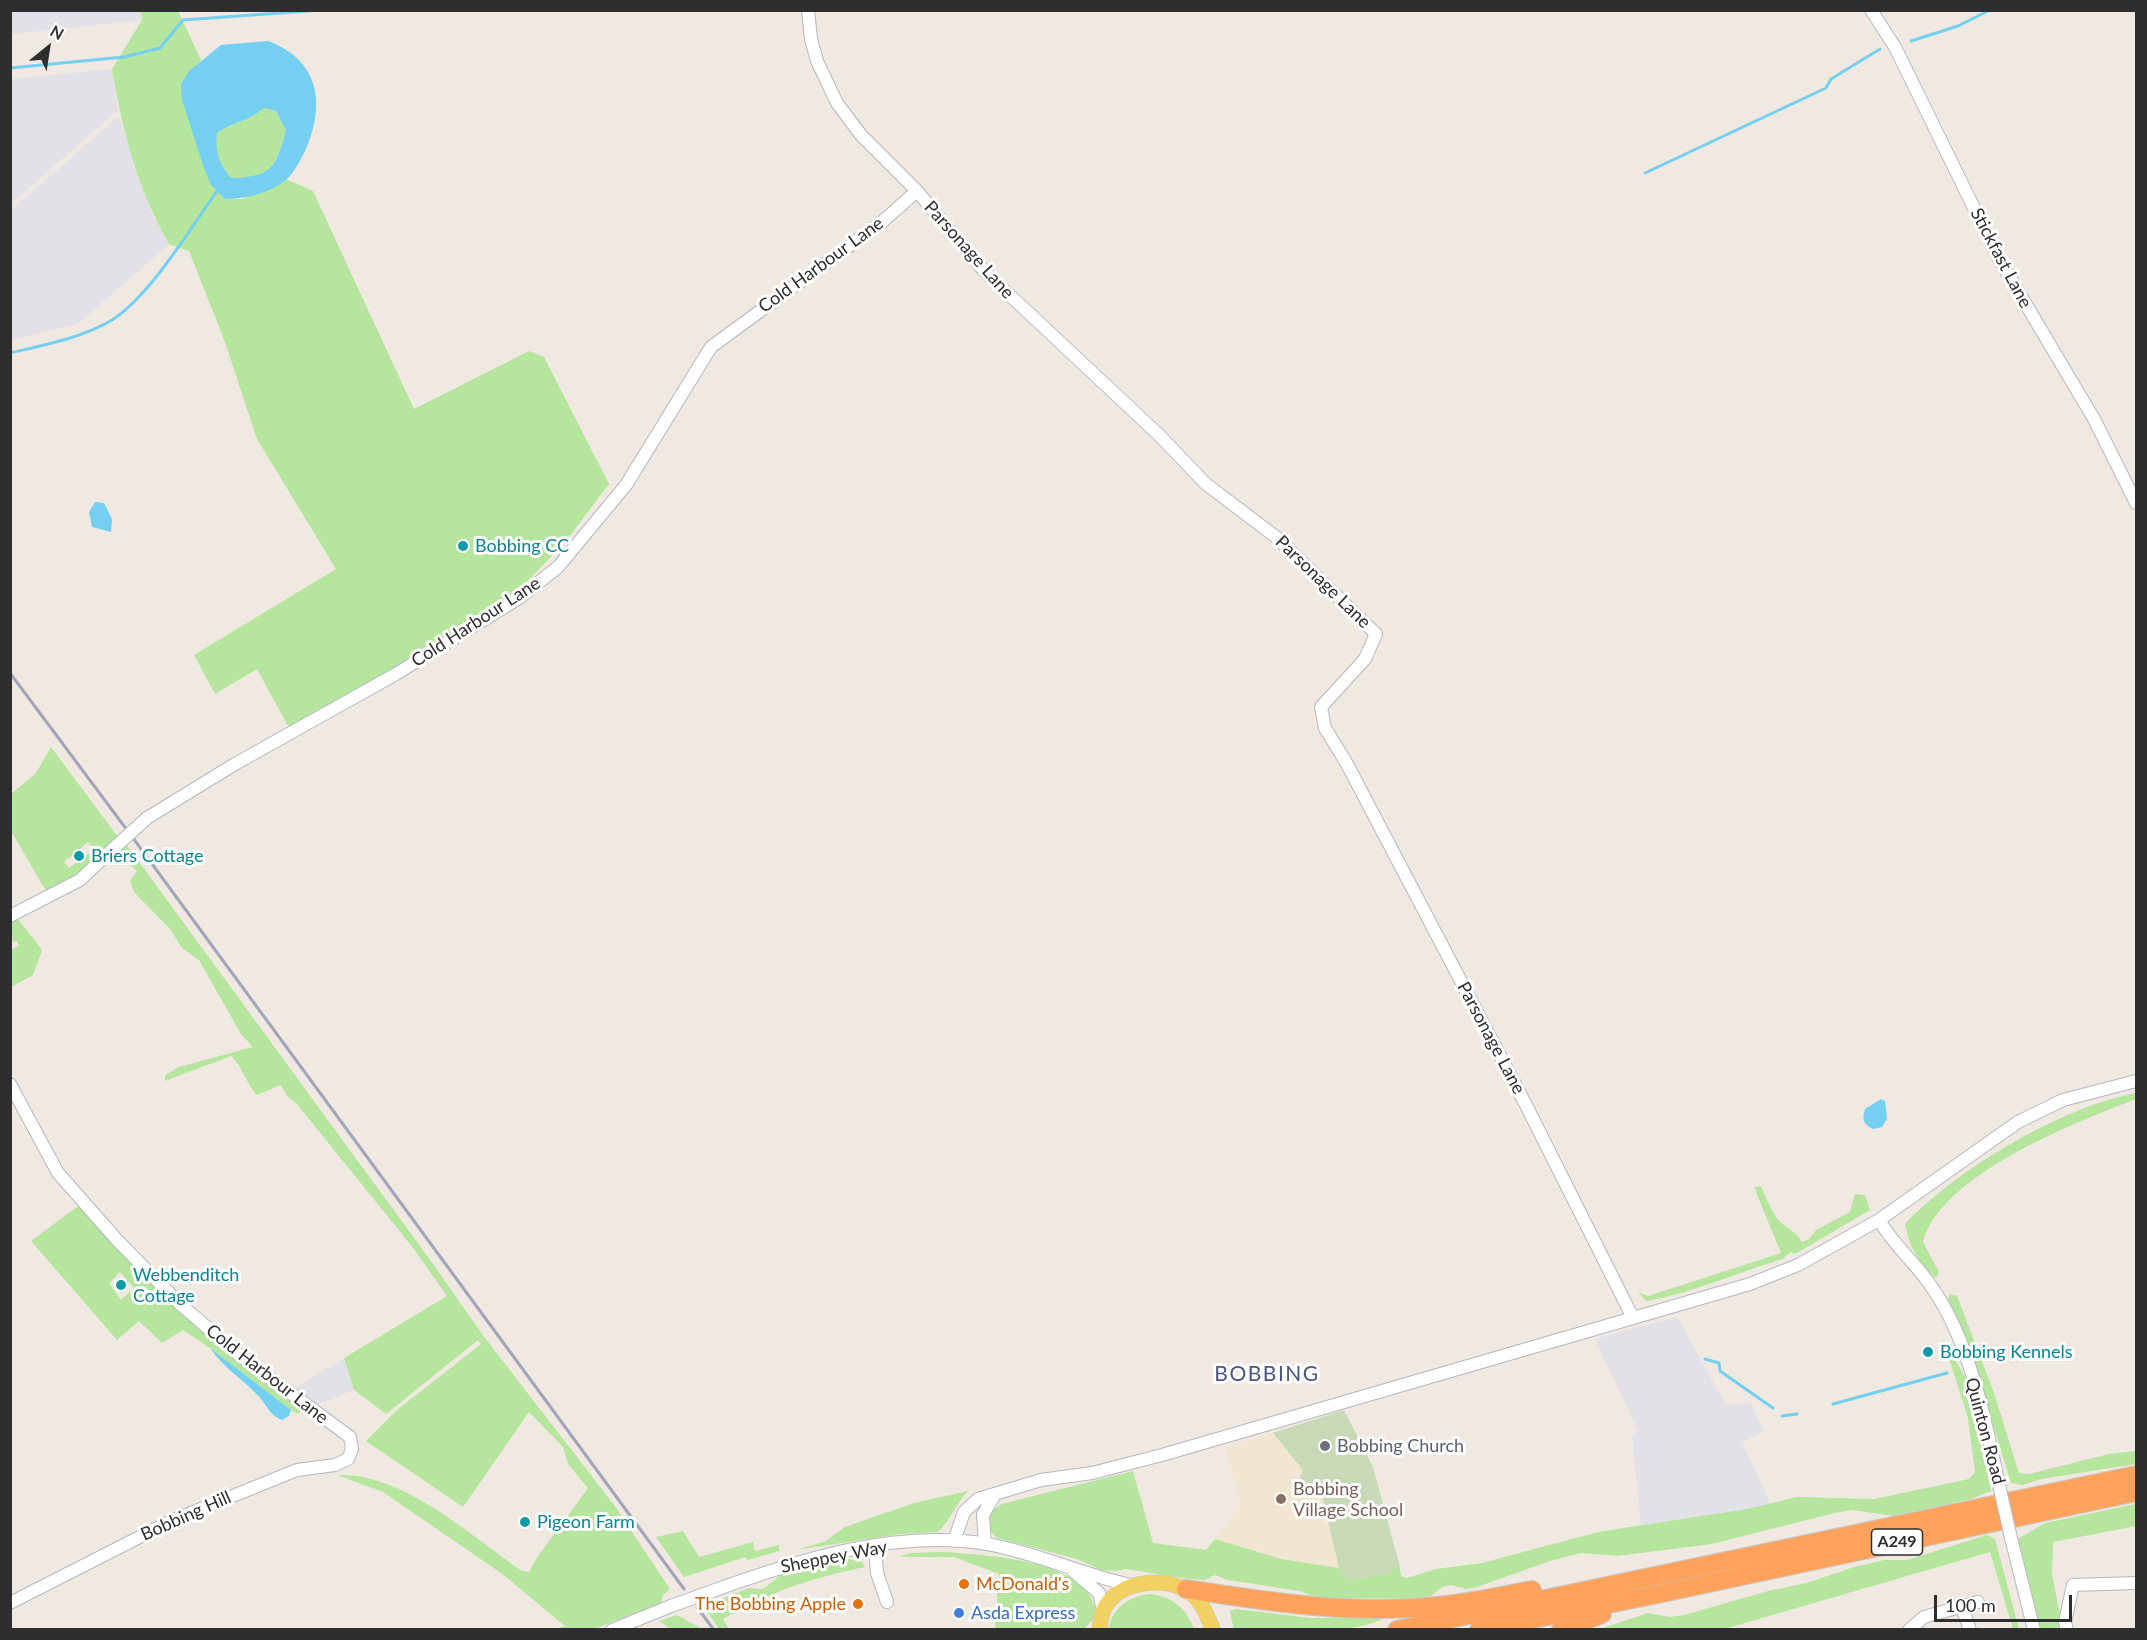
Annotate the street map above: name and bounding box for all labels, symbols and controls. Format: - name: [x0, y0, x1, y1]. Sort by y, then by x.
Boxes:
- north arrow: [18, 18, 78, 78]
- text: N: [47, 21, 67, 43]
- street label: Parsonage Lane: [919, 197, 1019, 303]
- street label: Stickfast Lane: [1966, 204, 2036, 312]
- street label: Cold Harbour Lane: [754, 212, 888, 318]
- street label: Parsonage Lane: [1271, 531, 1375, 633]
- place label: Bobbing CC: [475, 535, 569, 557]
- marker: Bobbing CC: [456, 539, 470, 553]
- street label: Cold Harbour Lane: [408, 572, 544, 672]
- place label: Briers Cottage: [91, 845, 204, 867]
- marker: Briers Cottage: [72, 849, 86, 863]
- street label: Parsonage Lane: [1452, 978, 1530, 1098]
- place label: Webbenditch Cottage: [133, 1264, 239, 1306]
- marker: Webbenditch Cottage: [114, 1278, 128, 1292]
- street label: Cold Harbour Lane: [202, 1320, 332, 1428]
- place label: Bobbing Kennels: [1940, 1341, 2073, 1363]
- marker: Bobbing Kennels: [1921, 1345, 1935, 1359]
- district label: BOBBING: [1214, 1361, 1320, 1387]
- street label: Quinton Road: [1960, 1375, 2010, 1487]
- place label: Bobbing Church: [1337, 1435, 1464, 1457]
- marker: Bobbing Church: [1318, 1439, 1332, 1453]
- place label: Bobbing Village School: [1293, 1478, 1403, 1520]
- street label: Bobbing Hill: [137, 1486, 235, 1546]
- marker: Bobbing Village School: [1274, 1492, 1288, 1506]
- place label: Pigeon Farm: [537, 1511, 635, 1533]
- marker: Pigeon Farm: [518, 1515, 532, 1529]
- road number: A249: [1872, 1529, 1922, 1555]
- street label: Sheppey Way: [779, 1536, 889, 1578]
- place label: McDonald's: [976, 1573, 1069, 1595]
- marker: McDonald's: [957, 1577, 971, 1591]
- scale bar: [1937, 1583, 2075, 1621]
- place label: The Bobbing Apple: [695, 1593, 846, 1615]
- text: 100 m: [1945, 1594, 1996, 1616]
- marker: The Bobbing Apple: [851, 1597, 865, 1611]
- place label: Asda Express: [971, 1602, 1075, 1624]
- marker: Asda Express: [952, 1606, 966, 1620]

